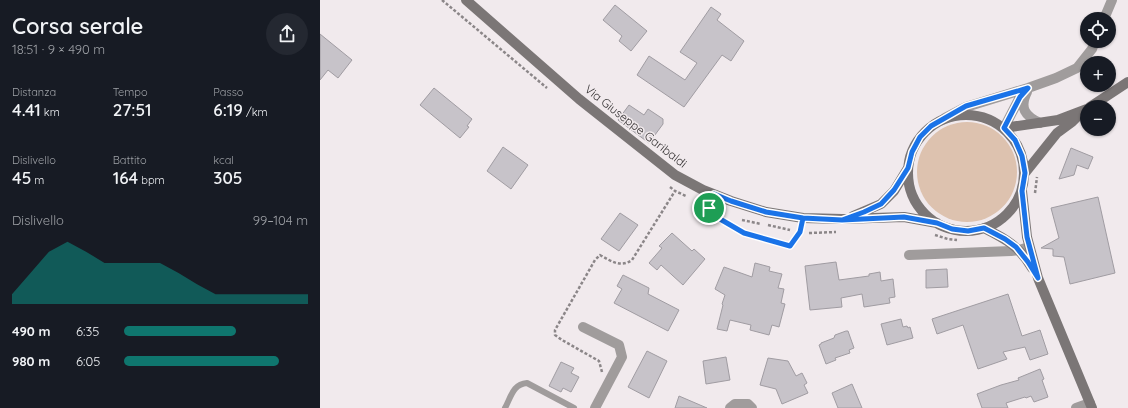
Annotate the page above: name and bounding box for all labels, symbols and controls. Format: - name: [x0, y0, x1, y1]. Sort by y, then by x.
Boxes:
- text: Corsa serale: [12, 12, 143, 40]
- map controls: [1080, 12, 1116, 136]
- button: locate: [1080, 12, 1116, 48]
- button: share: [266, 13, 308, 55]
- text: 18:51 · 9 × 490 m: [12, 41, 105, 57]
- button: +: [1080, 56, 1116, 92]
- street label: Via Giuseppe Garibaldi: [582, 81, 690, 171]
- text: Distanza: [12, 85, 56, 99]
- text: Tempo: [113, 85, 148, 99]
- text: Passo: [213, 85, 243, 99]
- text: 4.41: [12, 99, 41, 120]
- text: 27:51: [113, 99, 152, 120]
- text: 6:19: [213, 99, 243, 120]
- button: −: [1080, 100, 1116, 136]
- text: km: [41, 105, 60, 119]
- text: /km: [243, 105, 268, 119]
- text: Dislivello: [12, 153, 56, 167]
- text: Battito: [113, 153, 147, 167]
- text: kcal: [213, 153, 234, 167]
- text: 45: [12, 167, 31, 188]
- text: 164: [113, 167, 138, 188]
- text: 305: [213, 167, 242, 188]
- text: m: [31, 173, 44, 187]
- text: bpm: [138, 173, 165, 187]
- pin: [692, 191, 726, 225]
- icon: arrive: [698, 197, 720, 219]
- text: Dislivello: [12, 212, 64, 228]
- text: 99–104 m: [253, 212, 308, 228]
- text: 490 m: [12, 323, 50, 339]
- text: 6:35: [76, 323, 99, 339]
- text: 980 m: [12, 353, 50, 369]
- text: 6:05: [76, 353, 100, 369]

